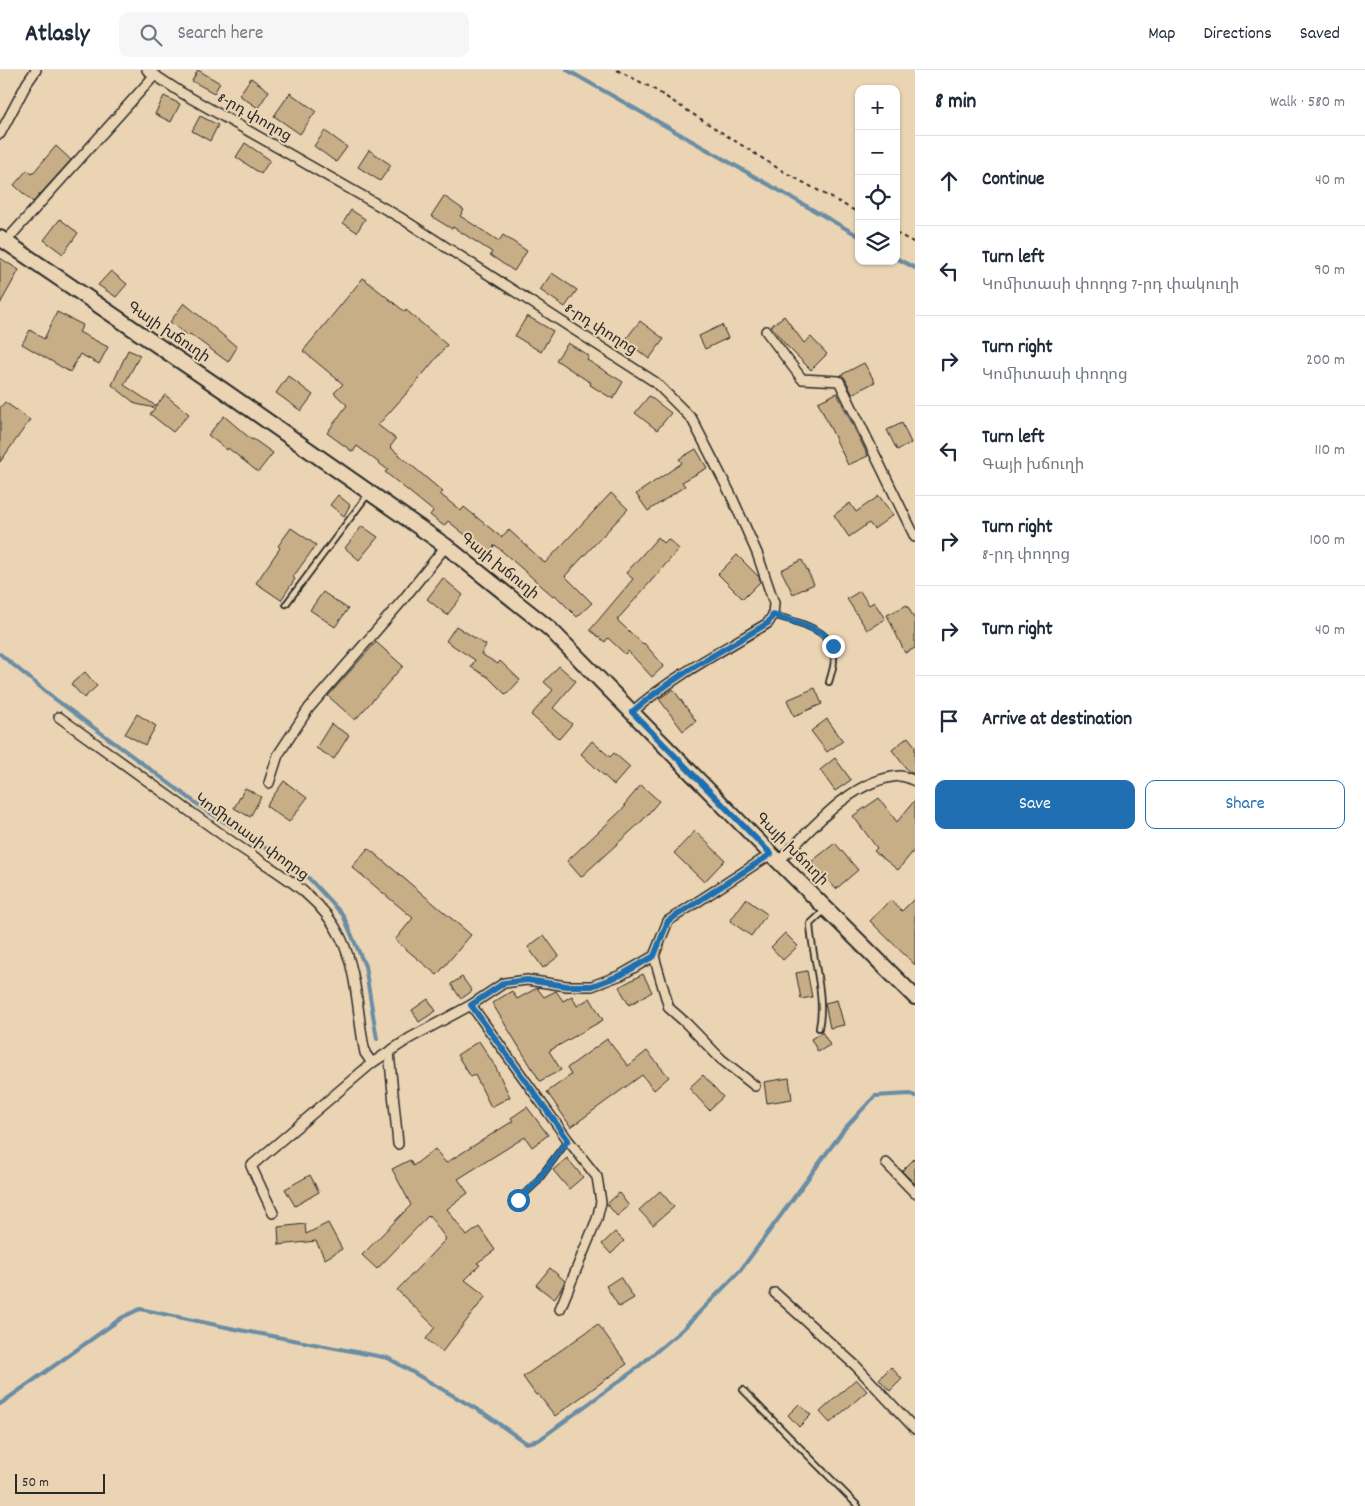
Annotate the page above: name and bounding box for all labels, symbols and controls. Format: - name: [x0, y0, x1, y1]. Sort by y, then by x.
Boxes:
- search box: [119, 12, 469, 57]
- text: Atlasly: [25, 18, 89, 52]
- icon: search: [137, 21, 165, 49]
- text: Search here: [177, 21, 263, 48]
- text: Map: [1148, 22, 1175, 47]
- text: Directions: [1203, 22, 1272, 47]
- text: Saved: [1300, 22, 1340, 47]
- map controls: [855, 85, 900, 265]
- button: +: [855, 85, 900, 130]
- street label: 8-րդ փողոց: [213, 88, 295, 148]
- text: 8 min: [935, 88, 976, 118]
- text: Walk · 580 m: [1270, 91, 1345, 114]
- button: −: [855, 130, 900, 175]
- icon: ahead: [935, 167, 963, 195]
- text: Continue: [982, 167, 1044, 194]
- text: 40 m: [1315, 169, 1345, 192]
- button: locate: [855, 175, 900, 220]
- button: layers: [855, 220, 900, 265]
- text: Turn left: [982, 245, 1045, 272]
- icon: left: [935, 257, 963, 285]
- text: 90 m: [1314, 259, 1345, 282]
- text: Կոմիտասի փողոց 7-րդ փակուղի: [982, 274, 1239, 297]
- street label: Գայի խճուղի: [122, 297, 214, 369]
- street label: 8-րդ փողոց: [559, 298, 641, 362]
- text: Turn right: [982, 335, 1053, 362]
- icon: right: [935, 347, 963, 375]
- text: 200 m: [1306, 349, 1345, 372]
- text: Կոմիտասի փողոց: [982, 364, 1128, 387]
- text: Turn left: [982, 425, 1045, 452]
- icon: left: [935, 437, 963, 465]
- text: 110 m: [1315, 439, 1345, 462]
- text: Գայի խճուղի: [982, 454, 1084, 477]
- text: Turn right: [982, 515, 1053, 542]
- icon: right: [935, 527, 963, 555]
- street label: Գայի խճուղի: [455, 528, 543, 606]
- text: 100 m: [1309, 529, 1345, 552]
- text: 8-րդ փողոց: [982, 544, 1070, 567]
- icon: right: [935, 617, 963, 645]
- text: Turn right: [982, 617, 1053, 644]
- text: 40 m: [1315, 619, 1345, 642]
- route end: [822, 635, 845, 658]
- icon: arrive: [935, 707, 963, 735]
- text: Arrive at destination: [982, 707, 1132, 734]
- button: Save: [935, 780, 1135, 829]
- button: Share: [1145, 780, 1345, 829]
- street label: Կոմիտասի փողոց: [189, 789, 313, 887]
- street label: Գայի խճուղի: [749, 808, 833, 892]
- route start: [507, 1189, 530, 1212]
- scale bar: [15, 1471, 105, 1494]
- text: 50 m: [22, 1473, 49, 1493]

